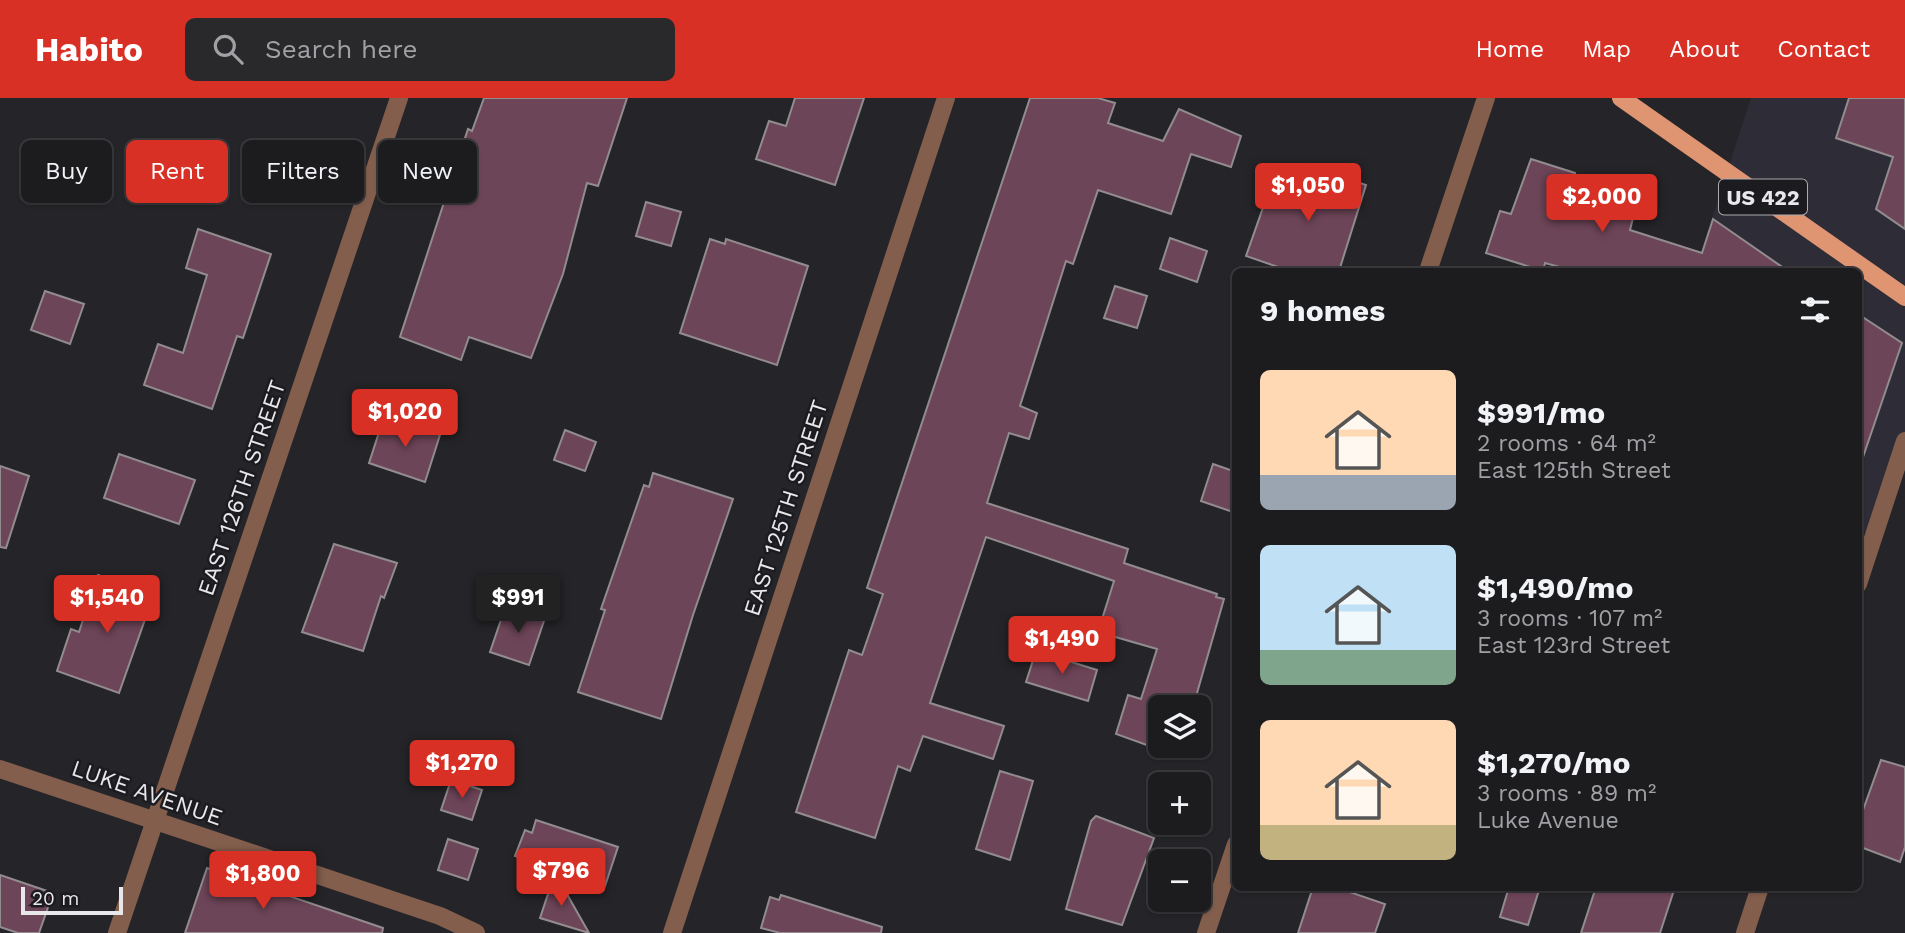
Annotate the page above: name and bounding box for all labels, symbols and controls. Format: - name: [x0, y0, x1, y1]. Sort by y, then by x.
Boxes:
- search box: [185, 18, 675, 81]
- text: Habito: [35, 30, 143, 69]
- icon: search: [209, 30, 247, 68]
- text: Search here: [265, 34, 417, 64]
- text: Home: [1476, 35, 1544, 63]
- text: Map: [1582, 35, 1631, 63]
- text: About: [1669, 35, 1739, 63]
- text: Contact: [1777, 35, 1870, 63]
- chip: Buy: [21, 140, 112, 203]
- chip: Rent: [126, 140, 228, 203]
- chip: Filters: [242, 140, 364, 203]
- chip: New: [378, 140, 477, 203]
- pin: $1,050: [1251, 164, 1365, 223]
- text: $1,050: [1271, 172, 1345, 199]
- pin: $2,000: [1545, 174, 1659, 234]
- road number: US 422: [1719, 180, 1807, 214]
- text: $2,000: [1562, 183, 1642, 210]
- icon: filters: [1796, 291, 1834, 329]
- text: 9 homes: [1260, 293, 1385, 328]
- street label: EAST 126TH STREET: [192, 377, 292, 599]
- pin: $1,020: [348, 390, 462, 449]
- text: $991/mo: [1477, 395, 1605, 430]
- street label: EAST 125TH STREET: [738, 397, 834, 619]
- text: $1,020: [368, 398, 442, 425]
- icon: home: [1316, 398, 1400, 482]
- text: 2 rooms · 64 m²: [1477, 430, 1656, 457]
- text: East 125th Street: [1477, 457, 1671, 484]
- text: $1,490/mo: [1477, 570, 1633, 605]
- icon: home: [1316, 573, 1400, 657]
- pin: $1,540: [50, 575, 164, 635]
- pin: $991: [477, 575, 559, 635]
- text: $1,540: [70, 584, 144, 611]
- text: $991: [492, 584, 545, 611]
- text: 3 rooms · 107 m²: [1477, 605, 1663, 632]
- pin: $1,490: [1005, 616, 1119, 676]
- text: $1,490: [1024, 625, 1100, 652]
- text: East 123rd Street: [1477, 632, 1670, 659]
- map controls: [1148, 695, 1211, 912]
- button: layers: [1148, 695, 1211, 758]
- pin: $1,270: [405, 740, 519, 800]
- text: $1,270/mo: [1477, 745, 1631, 780]
- icon: home: [1316, 748, 1400, 832]
- text: $1,270: [426, 749, 498, 776]
- street label: LUKE AVENUE: [68, 755, 226, 831]
- button: +: [1148, 772, 1211, 835]
- text: 3 rooms · 89 m²: [1477, 780, 1656, 807]
- text: Luke Avenue: [1477, 807, 1619, 834]
- pin: $796: [520, 848, 602, 908]
- button: −: [1148, 849, 1211, 912]
- pin: $1,800: [206, 852, 320, 911]
- text: $796: [532, 857, 590, 884]
- text: $1,800: [225, 860, 301, 887]
- scale bar: [21, 884, 122, 916]
- text: 20 m: [32, 887, 79, 910]

